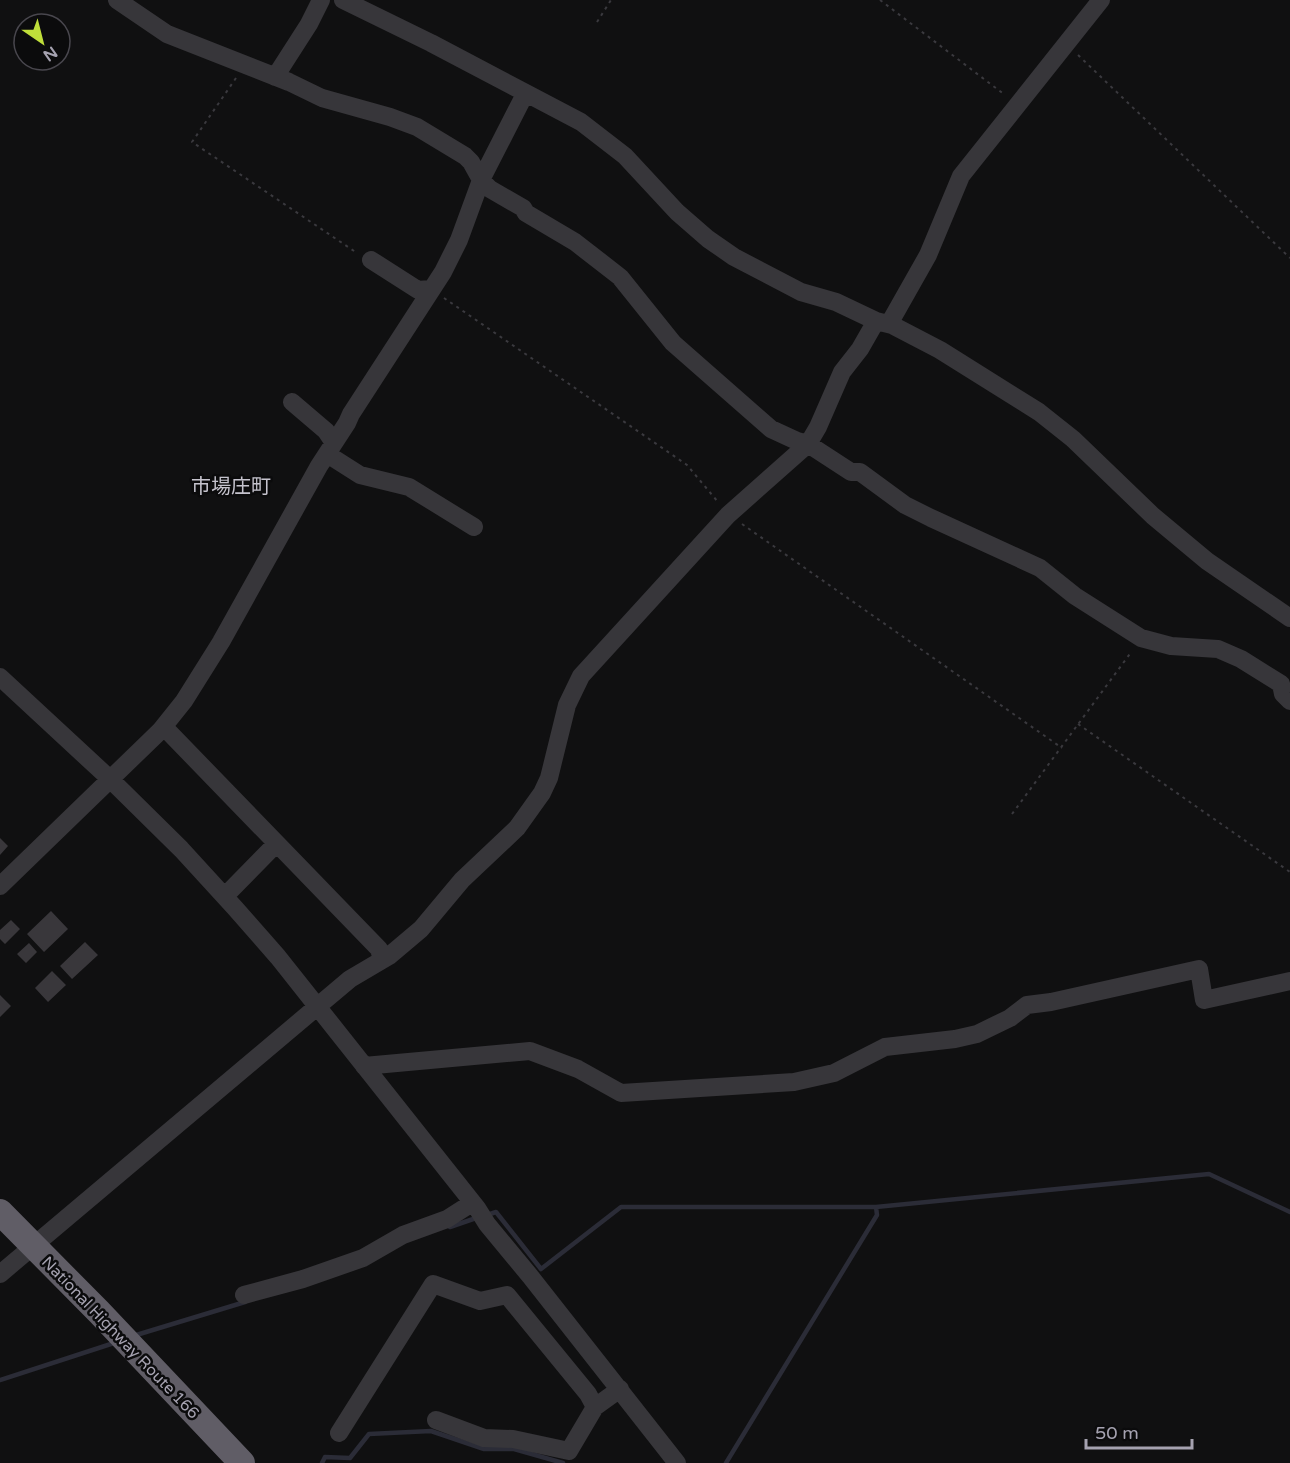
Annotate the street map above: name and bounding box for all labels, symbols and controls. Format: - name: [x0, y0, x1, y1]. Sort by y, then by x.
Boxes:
- north arrow: [12, 12, 72, 72]
- text: N: [39, 42, 61, 65]
- district label: 市場庄町: [191, 475, 271, 499]
- street label: National Highway Route 166: [37, 1252, 203, 1423]
- scale bar: [1086, 1412, 1192, 1450]
- text: 50 m: [1095, 1422, 1139, 1444]

